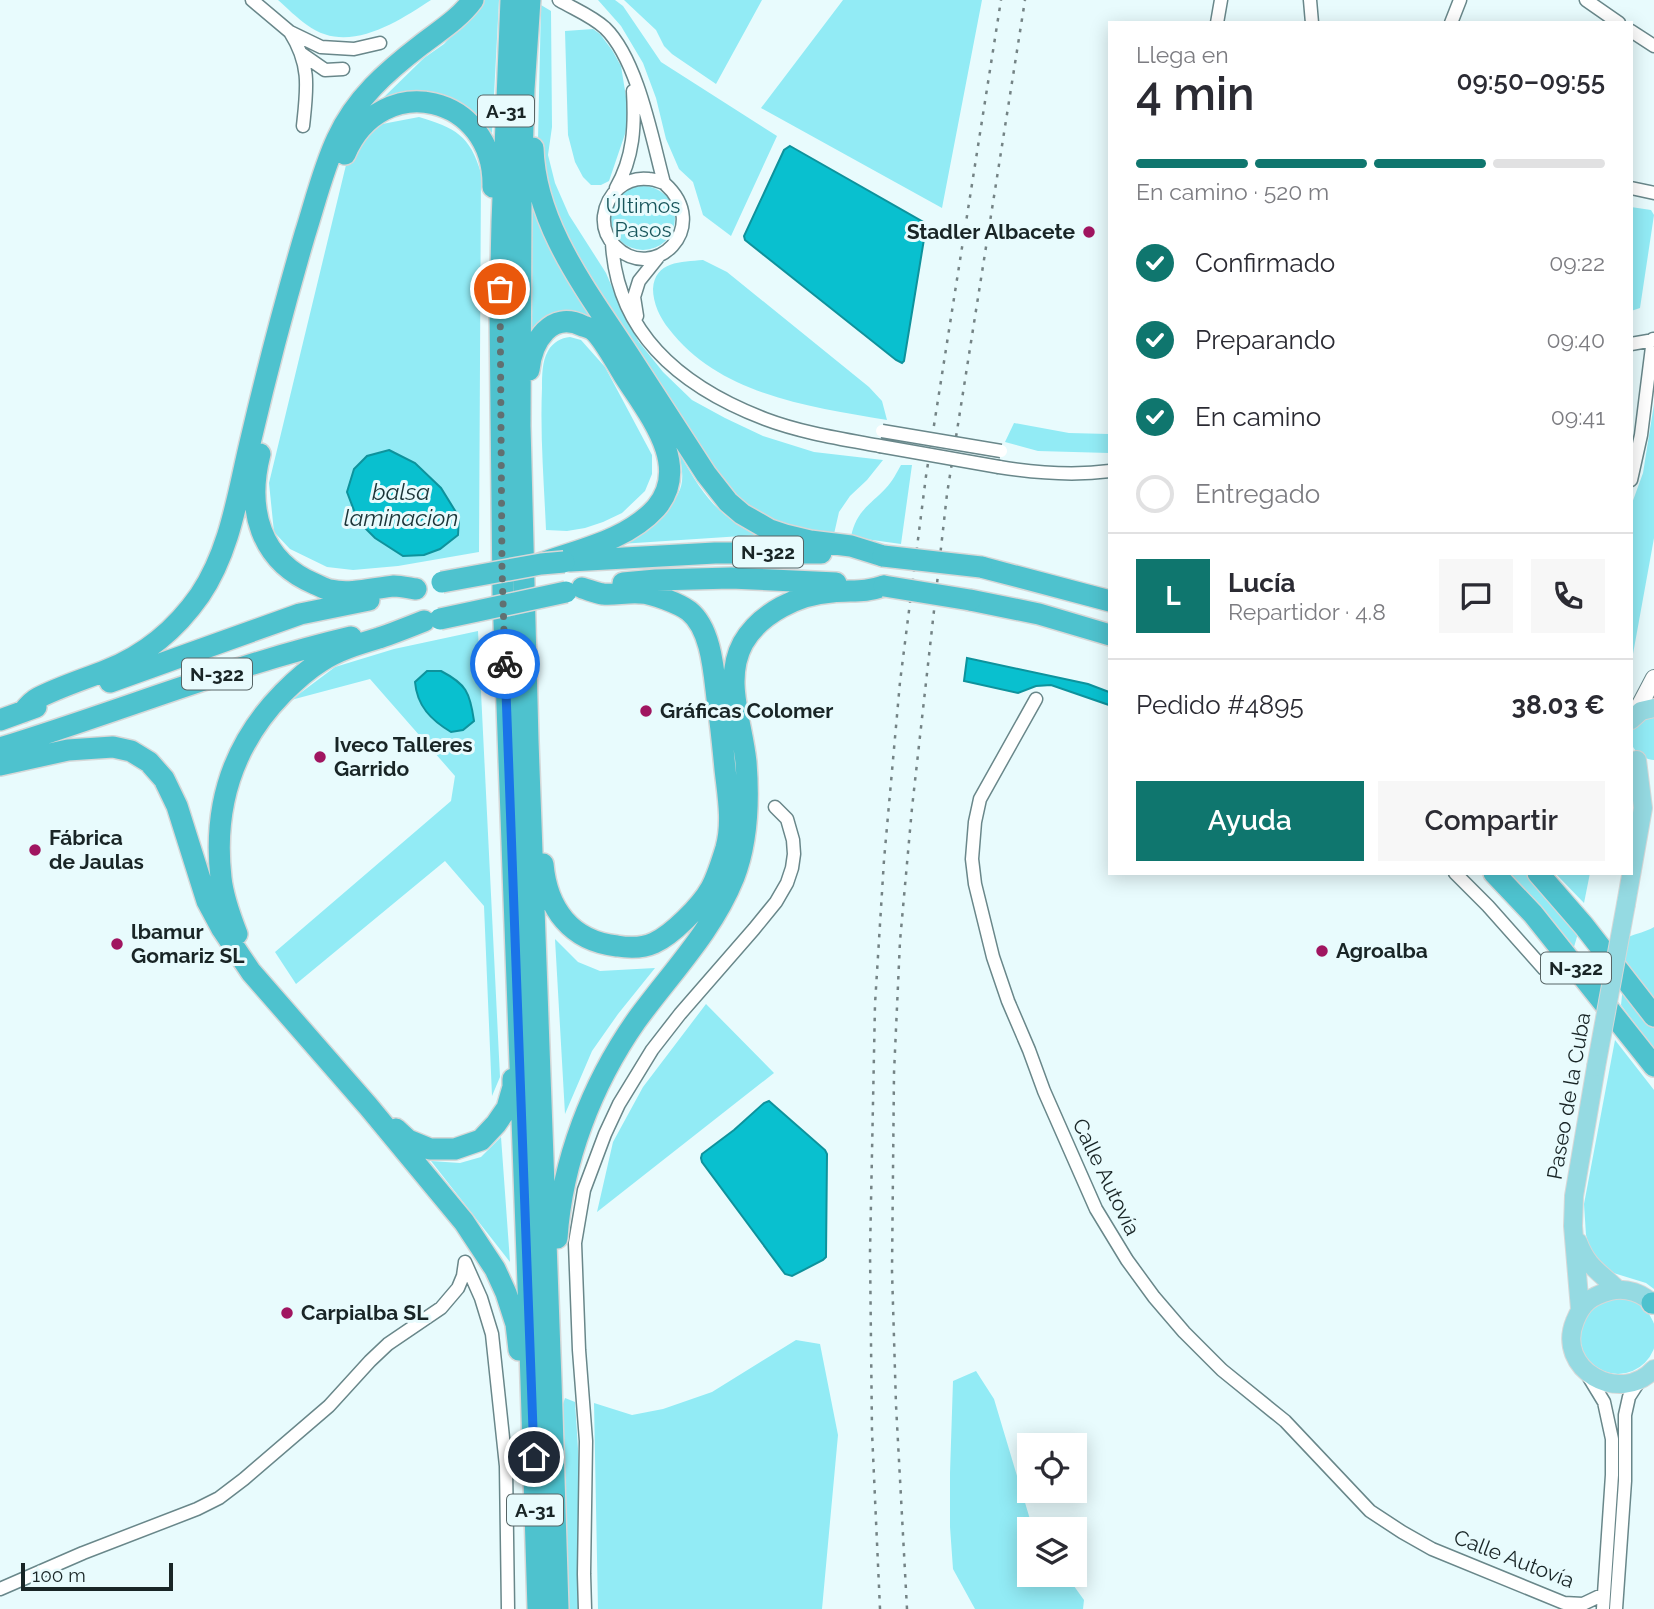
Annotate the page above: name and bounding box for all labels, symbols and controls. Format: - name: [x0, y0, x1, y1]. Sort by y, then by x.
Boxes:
- text: Llega en: [1136, 41, 1229, 68]
- text: 09:50–09:55: [1457, 66, 1605, 96]
- text: 4 min: [1136, 67, 1255, 121]
- road number: A-31: [478, 96, 534, 127]
- text: En camino · 520 m: [1136, 178, 1329, 205]
- park label: Últimos Pasos: [606, 193, 680, 242]
- place label: Stadler Albacete: [907, 219, 1075, 244]
- marker: Stadler Albacete: [1081, 224, 1097, 240]
- icon: check: [1136, 244, 1174, 282]
- text: Confirmado: [1195, 248, 1335, 278]
- text: 09:22: [1549, 249, 1605, 276]
- pin: [470, 259, 530, 319]
- icon: bag: [481, 270, 519, 308]
- icon: check: [1136, 321, 1174, 359]
- text: Preparando: [1195, 325, 1335, 355]
- text: 09:40: [1546, 326, 1605, 353]
- icon: check: [1136, 398, 1174, 436]
- text: En camino: [1195, 402, 1321, 432]
- text: 09:41: [1551, 403, 1605, 430]
- water label: balsa laminacion: [344, 478, 458, 531]
- text: Entregado: [1195, 479, 1320, 509]
- road number: N-322: [733, 537, 803, 568]
- button: chat: [1439, 559, 1513, 633]
- button: phone: [1531, 559, 1605, 633]
- text: Lucía: [1228, 568, 1295, 598]
- text: L: [1165, 581, 1181, 611]
- text: Repartidor · 4.8: [1228, 598, 1386, 625]
- courier: [470, 629, 540, 699]
- icon: bike: [486, 645, 524, 683]
- road number: N-322: [182, 659, 252, 690]
- text: Pedido #4895: [1136, 690, 1304, 720]
- text: 38.03 €: [1511, 690, 1605, 720]
- place label: Gráficas Colomer: [660, 698, 833, 723]
- marker: Gráficas Colomer: [638, 703, 654, 719]
- place label: Iveco Talleres Garrido: [334, 732, 473, 781]
- marker: Iveco Talleres Garrido: [312, 749, 328, 765]
- button: Ayuda: [1136, 781, 1364, 861]
- button: Compartir: [1378, 781, 1605, 861]
- place label: Fábrica de Jaulas: [49, 825, 144, 874]
- marker: Fábrica de Jaulas: [27, 842, 43, 858]
- place label: lbamur Gomariz SL: [131, 919, 245, 968]
- marker: lbamur Gomariz SL: [109, 936, 125, 952]
- place label: Agroalba: [1336, 938, 1428, 963]
- marker: Agroalba: [1314, 943, 1330, 959]
- road number: N-322: [1541, 952, 1611, 984]
- street label: Paseo de la Cuba: [1542, 1010, 1596, 1181]
- street label: Calle Autovía: [1067, 1114, 1146, 1239]
- place label: Carpialba SL: [301, 1300, 429, 1325]
- marker: Carpialba SL: [279, 1305, 295, 1321]
- pin: [504, 1427, 564, 1487]
- map controls: [1017, 1433, 1087, 1587]
- button: locate: [1017, 1433, 1087, 1503]
- icon: home: [515, 1438, 553, 1476]
- road number: A-31: [507, 1494, 563, 1526]
- button: layers: [1017, 1517, 1087, 1587]
- street label: Calle Autovía: [1450, 1524, 1578, 1593]
- scale bar: [21, 1560, 173, 1592]
- text: 100 m: [32, 1564, 86, 1586]

